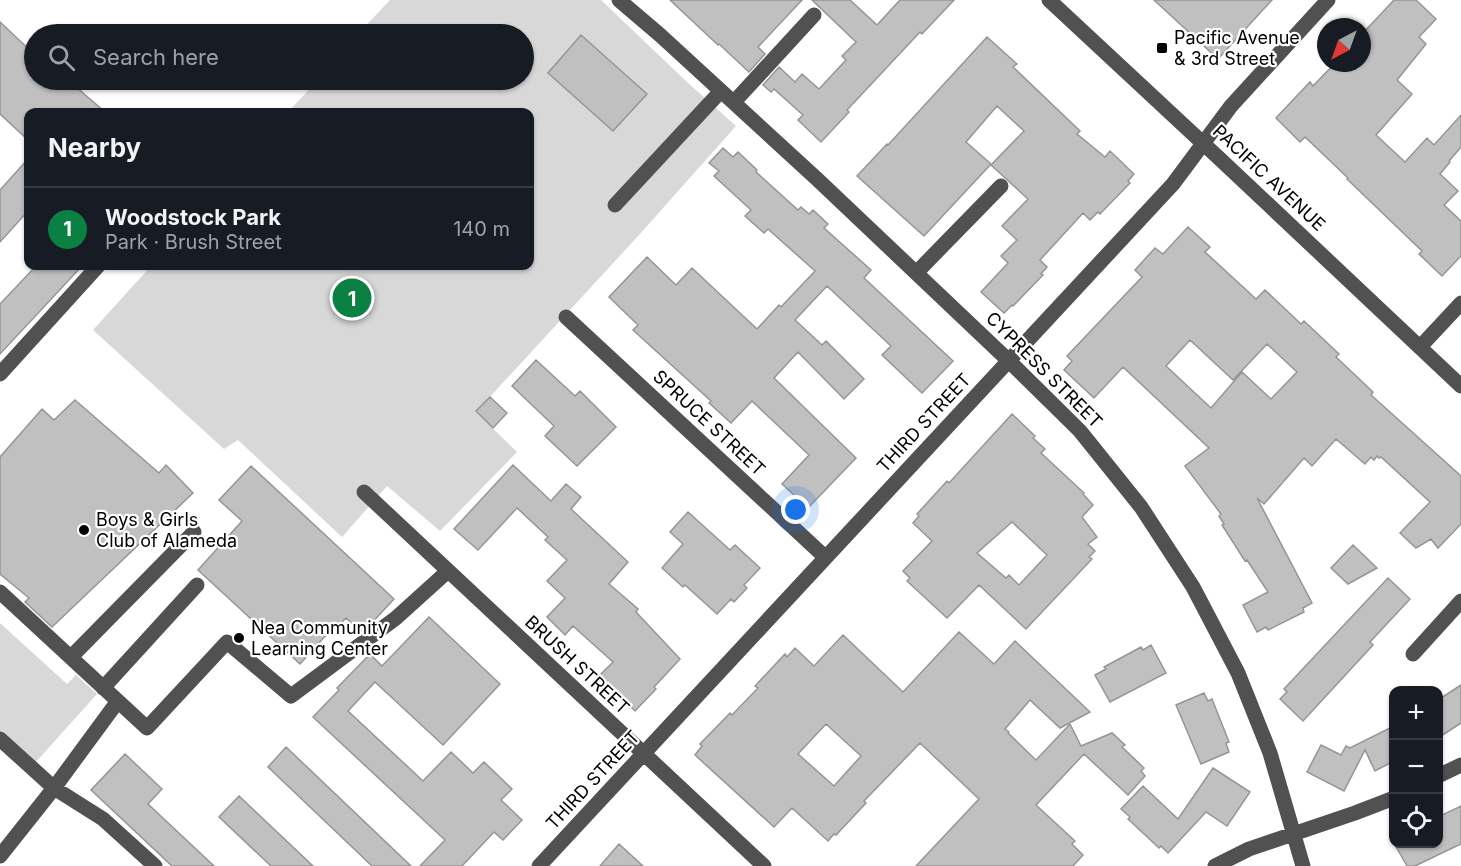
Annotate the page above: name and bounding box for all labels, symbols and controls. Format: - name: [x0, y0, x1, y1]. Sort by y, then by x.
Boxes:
- north arrow: [1317, 18, 1371, 72]
- search box: [24, 24, 534, 90]
- place label: Pacific Avenue & 3rd Street: [1174, 27, 1300, 69]
- icon: search: [45, 41, 78, 74]
- marker: Pacific Avenue & 3rd Street: [1155, 41, 1169, 55]
- text: Search here: [93, 44, 219, 70]
- street label: PACIFIC AVENUE: [1209, 120, 1330, 235]
- text: Nearby: [48, 132, 141, 163]
- text: Woodstock Park: [105, 204, 281, 230]
- text: 1: [63, 217, 72, 241]
- text: 140 m: [453, 217, 510, 241]
- text: Park · Brush Street: [105, 230, 282, 254]
- pin: 1: [332, 276, 372, 320]
- street label: CYPRESS STREET: [982, 307, 1107, 432]
- street label: SPRUCE STREET: [649, 365, 770, 480]
- street label: THIRD STREET: [872, 369, 975, 476]
- your location: [781, 495, 810, 524]
- place label: Boys & Girls Club of Alameda: [96, 509, 237, 551]
- marker: Boys & Girls Club of Alameda: [77, 523, 91, 537]
- street label: BRUSH STREET: [521, 611, 634, 718]
- place label: Nea Community Learning Center: [251, 617, 388, 659]
- marker: Nea Community Learning Center: [232, 631, 246, 645]
- map controls: [1389, 686, 1443, 848]
- button: +: [1389, 686, 1443, 740]
- street label: THIRD STREET: [541, 726, 644, 833]
- button: −: [1389, 740, 1443, 794]
- button: locate: [1389, 794, 1443, 848]

